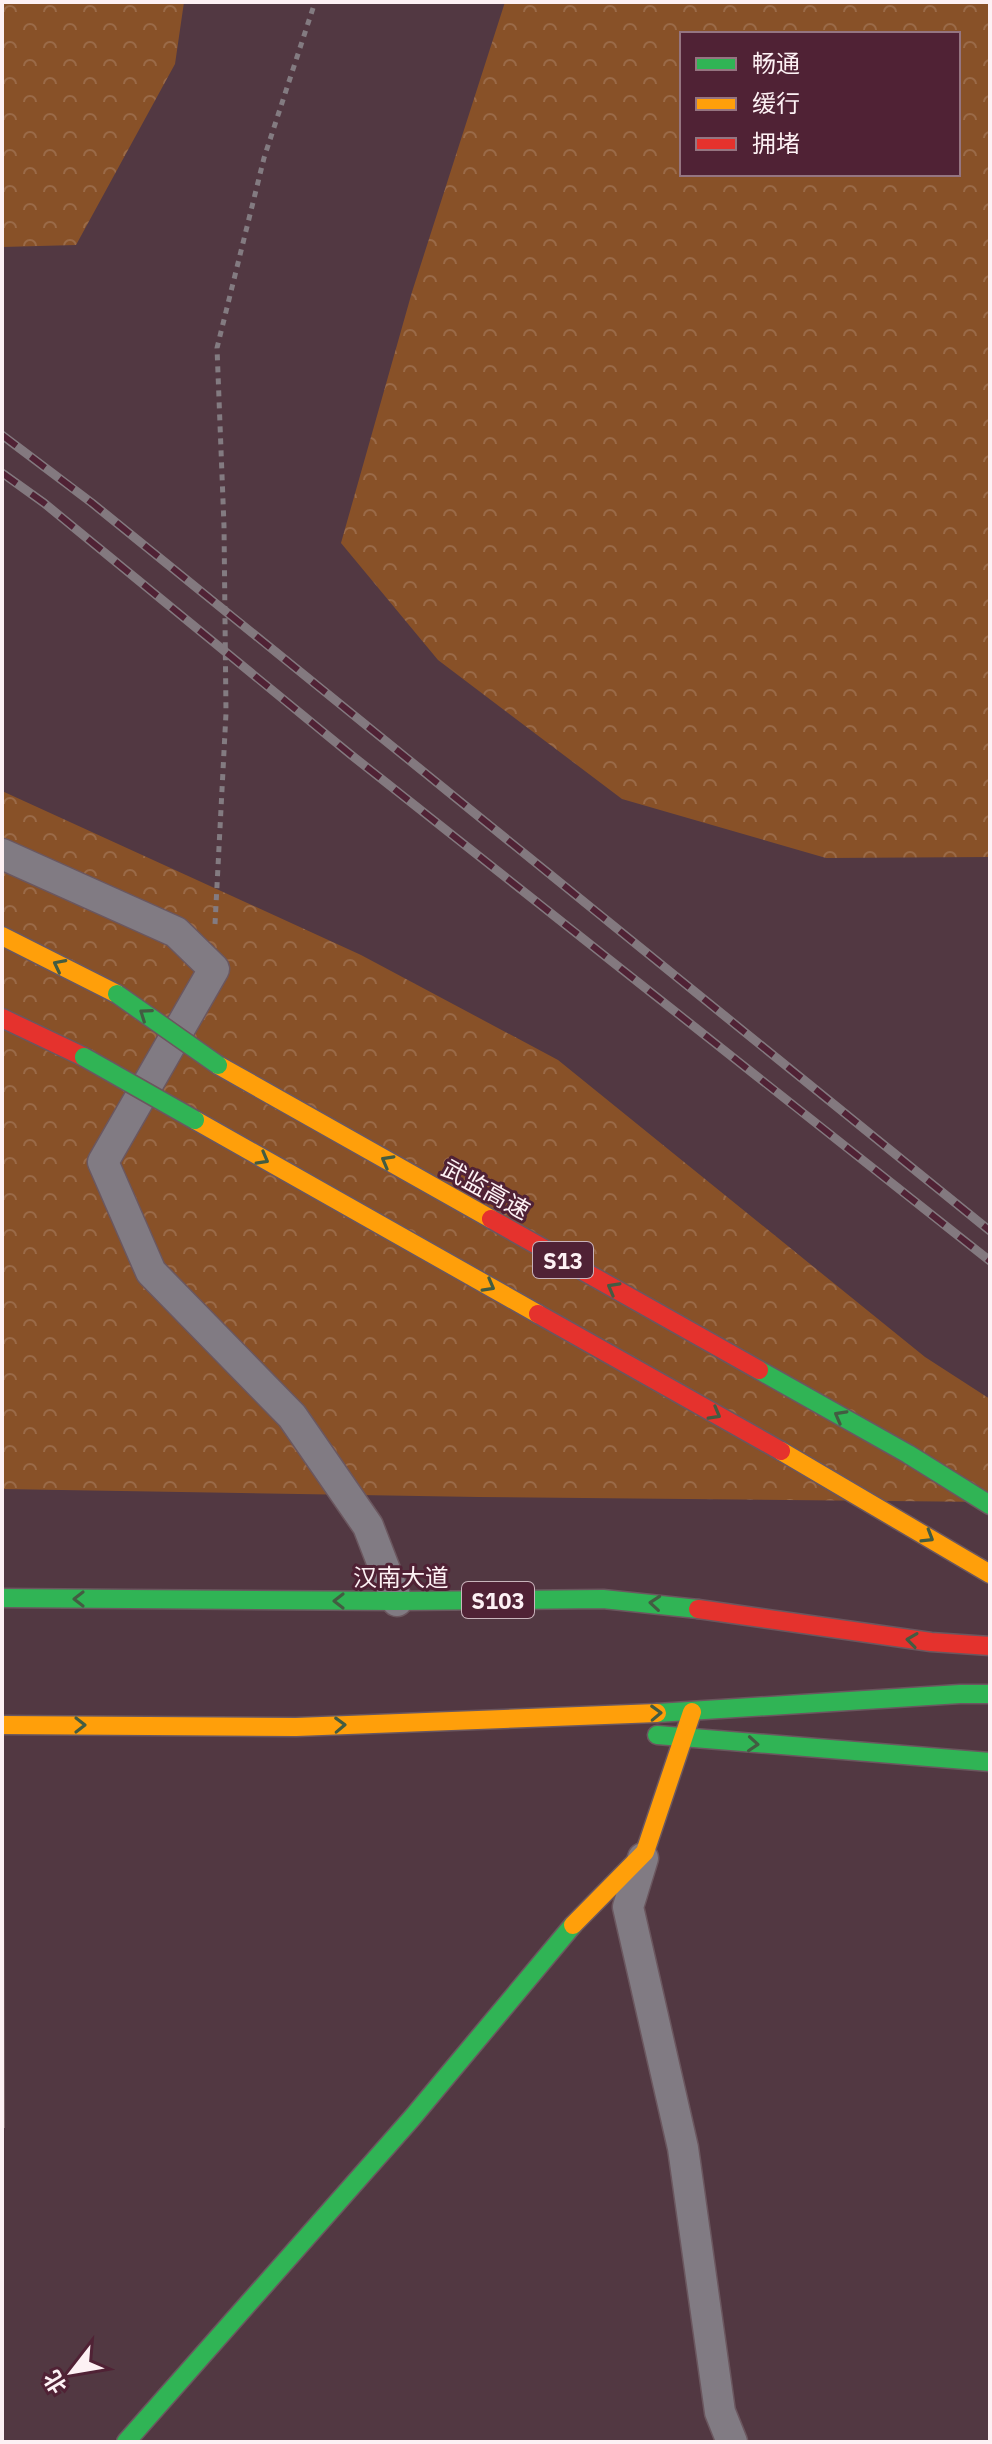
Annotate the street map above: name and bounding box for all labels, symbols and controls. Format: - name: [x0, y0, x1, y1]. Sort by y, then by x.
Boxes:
- legend: [680, 32, 960, 176]
- text: 畅通: [752, 47, 800, 79]
- text: 缓行: [752, 87, 800, 119]
- text: 拥堵: [752, 127, 800, 159]
- one-way arrow: [53, 959, 68, 975]
- one-way arrow: [139, 1009, 153, 1024]
- one-way arrow: [254, 1149, 269, 1164]
- street label: 武监高速: [436, 1152, 536, 1226]
- one-way arrow: [381, 1155, 395, 1170]
- road number: S13: [533, 1242, 593, 1278]
- one-way arrow: [480, 1276, 495, 1292]
- one-way arrow: [608, 1282, 622, 1298]
- one-way arrow: [707, 1404, 721, 1420]
- one-way arrow: [834, 1410, 849, 1426]
- one-way arrow: [919, 1527, 934, 1542]
- street label: 汉南大道: [353, 1561, 449, 1593]
- road number: S103: [462, 1582, 534, 1618]
- one-way arrow: [72, 1590, 85, 1608]
- one-way arrow: [332, 1592, 345, 1610]
- one-way arrow: [648, 1595, 661, 1612]
- one-way arrow: [905, 1632, 919, 1649]
- one-way arrow: [650, 1704, 663, 1721]
- one-way arrow: [74, 1716, 87, 1734]
- one-way arrow: [334, 1717, 347, 1734]
- one-way arrow: [747, 1735, 760, 1752]
- north arrow: [32, 2332, 112, 2412]
- text: 北: [36, 2366, 73, 2399]

